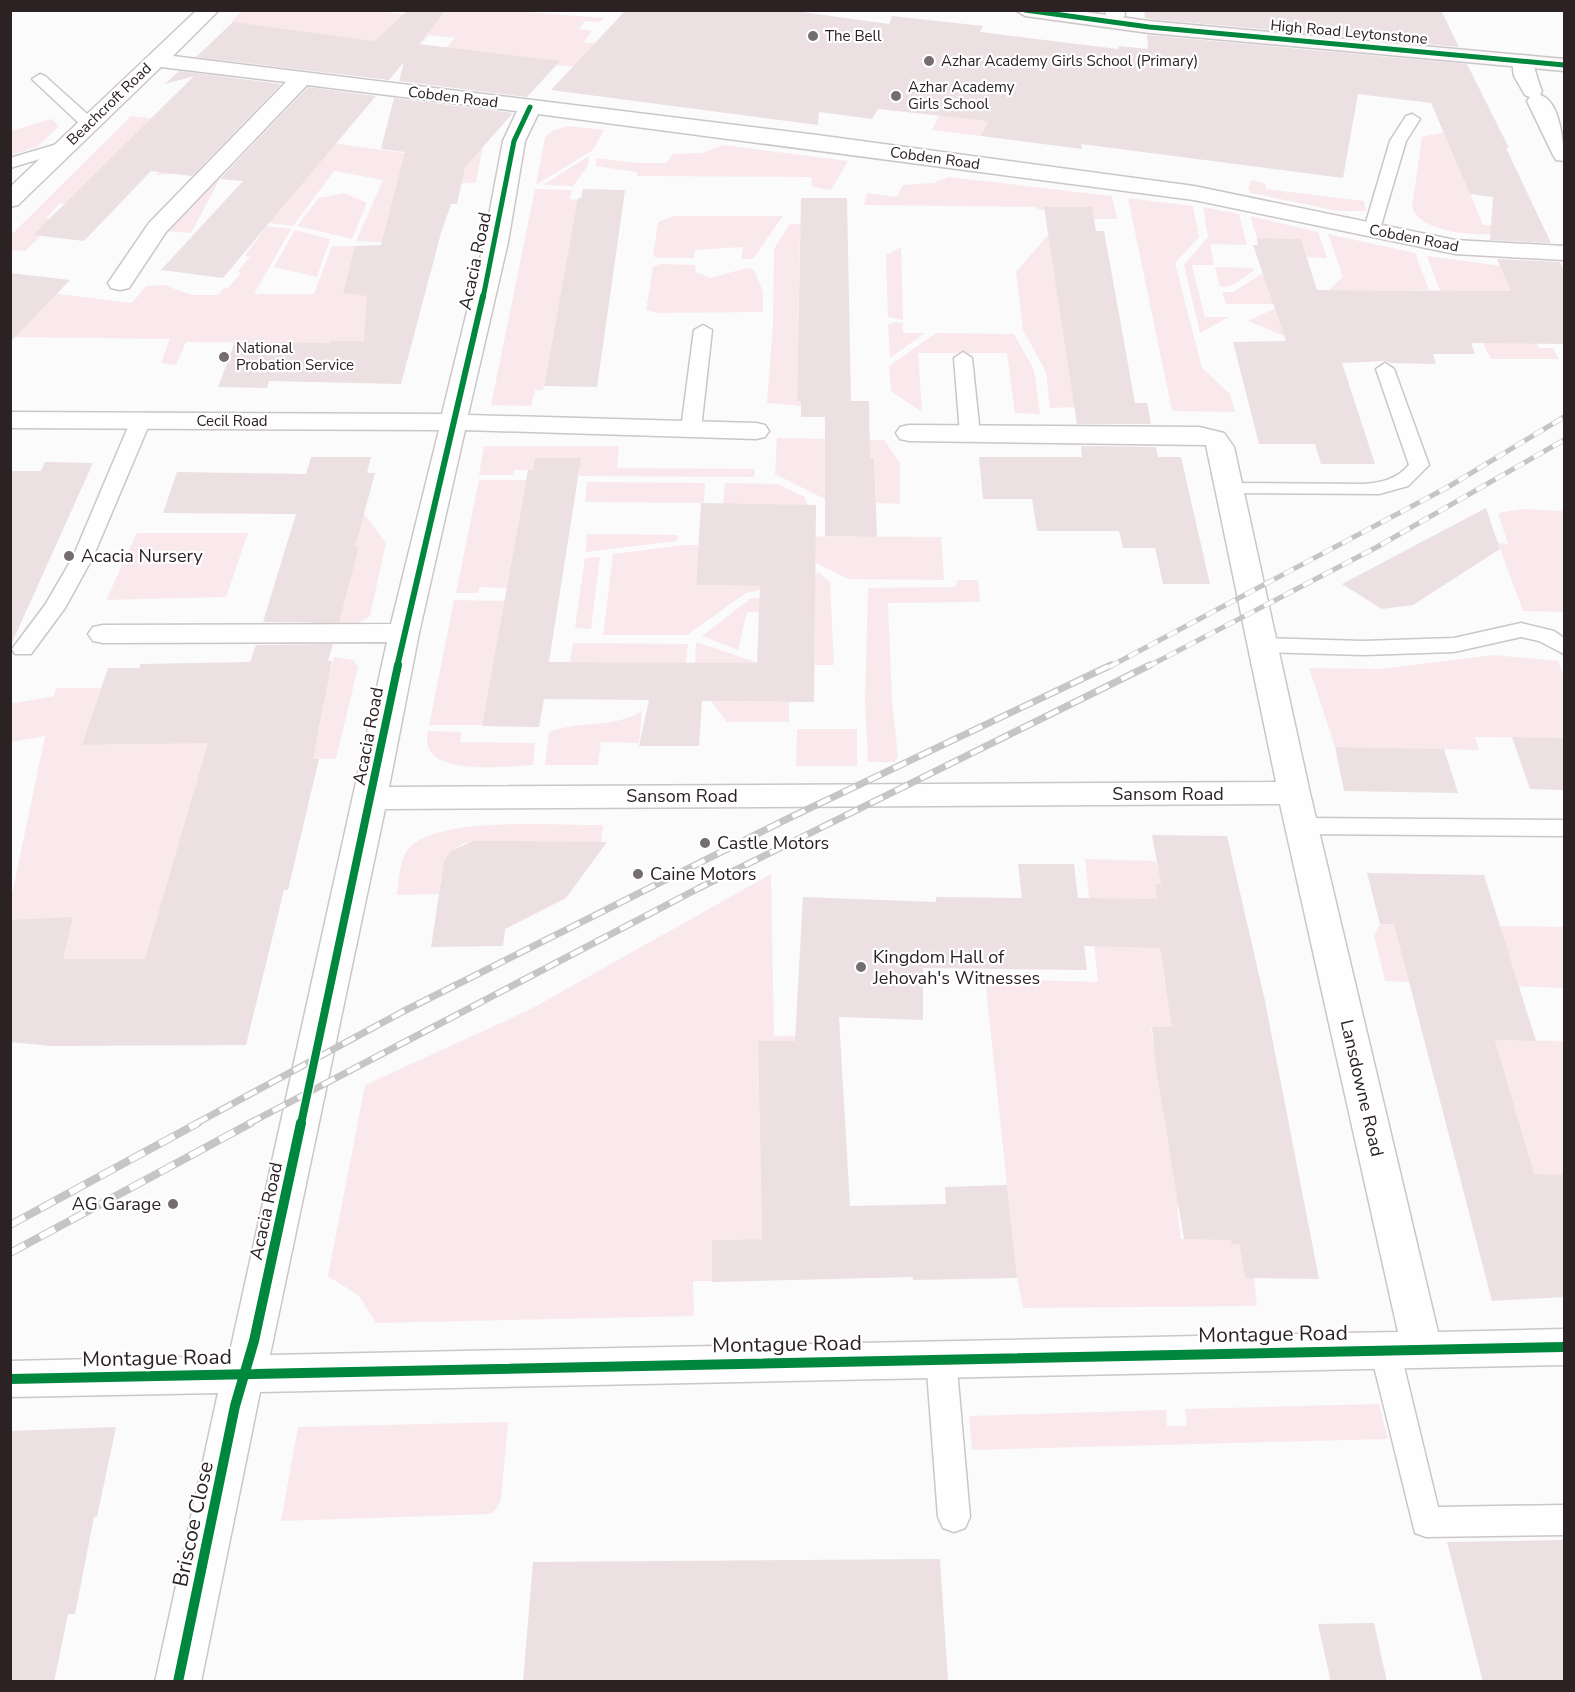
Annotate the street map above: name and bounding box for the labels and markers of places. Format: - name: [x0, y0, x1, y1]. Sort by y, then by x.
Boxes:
- place label: The Bell: [825, 26, 882, 46]
- marker: The Bell: [806, 29, 820, 43]
- place label: Azhar Academy Girls School (Primary): [941, 51, 1198, 71]
- marker: Azhar Academy Girls School (Primary): [922, 54, 936, 68]
- place label: Azhar Academy Girls School: [908, 77, 1015, 114]
- marker: Azhar Academy Girls School: [889, 89, 903, 103]
- place label: National Probation Service: [236, 338, 354, 375]
- marker: National Probation Service: [217, 350, 231, 364]
- place label: Acacia Nursery: [81, 544, 203, 568]
- marker: Acacia Nursery: [62, 549, 76, 563]
- place label: Castle Motors: [717, 831, 829, 855]
- marker: Castle Motors: [698, 836, 712, 850]
- place label: Caine Motors: [650, 862, 757, 886]
- marker: Caine Motors: [631, 867, 645, 881]
- place label: Kingdom Hall of Jehovah's Witnesses: [872, 945, 1040, 990]
- marker: Kingdom Hall of Jehovah's Witnesses: [854, 960, 868, 974]
- place label: AG Garage: [72, 1192, 161, 1216]
- marker: AG Garage: [166, 1197, 180, 1211]

